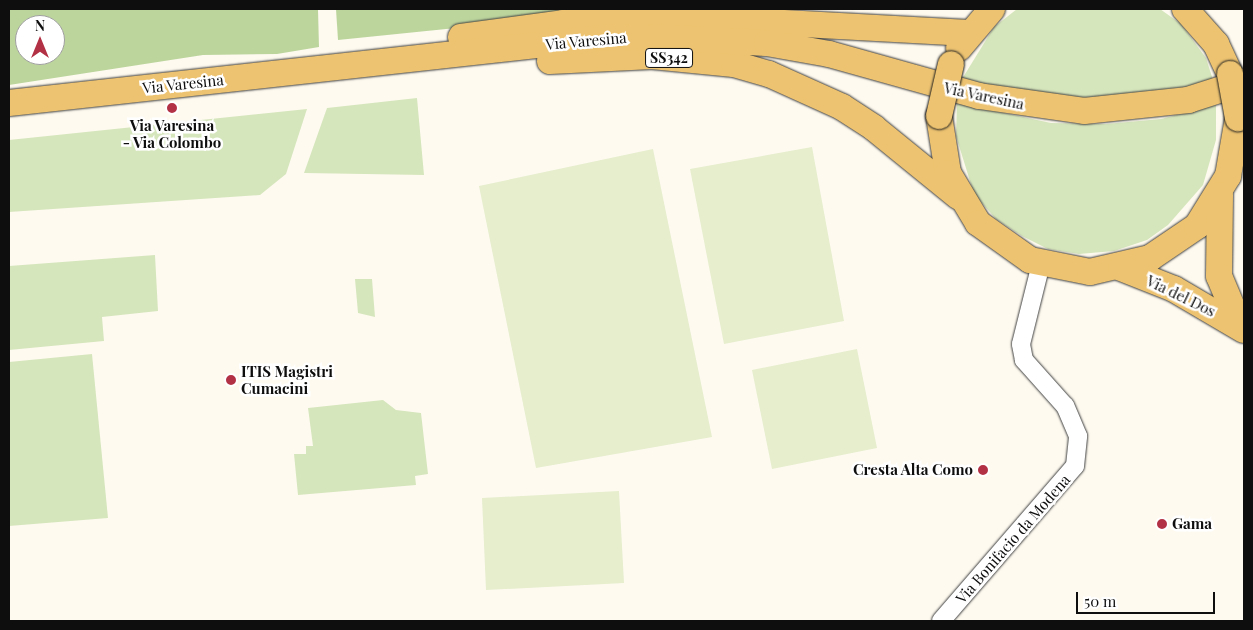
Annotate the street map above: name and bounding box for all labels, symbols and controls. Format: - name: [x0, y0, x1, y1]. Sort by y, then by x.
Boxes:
- north arrow: [15, 15, 65, 65]
- text: N: [35, 16, 45, 35]
- street label: Via Varesina: [544, 28, 628, 54]
- road number: SS342: [644, 46, 694, 70]
- street label: Via Varesina: [141, 71, 225, 97]
- street label: Via Varesina: [942, 79, 1026, 113]
- marker: Via Varesina - Via Colombo: [166, 102, 178, 114]
- place label: Via Varesina - Via Colombo: [122, 116, 222, 151]
- street label: Via del Dos: [1143, 272, 1219, 320]
- place label: ITIS Magistri Cumacini: [241, 362, 333, 397]
- marker: ITIS Magistri Cumacini: [225, 374, 237, 386]
- place label: Cresta Alta Como: [852, 461, 973, 479]
- marker: Cresta Alta Como: [977, 464, 989, 476]
- street label: Via Bonifacio da Modena: [952, 471, 1074, 607]
- place label: Gama: [1172, 515, 1212, 533]
- marker: Gama: [1156, 518, 1168, 530]
- scale bar: [1078, 582, 1217, 614]
- text: 50 m: [1084, 591, 1116, 611]

